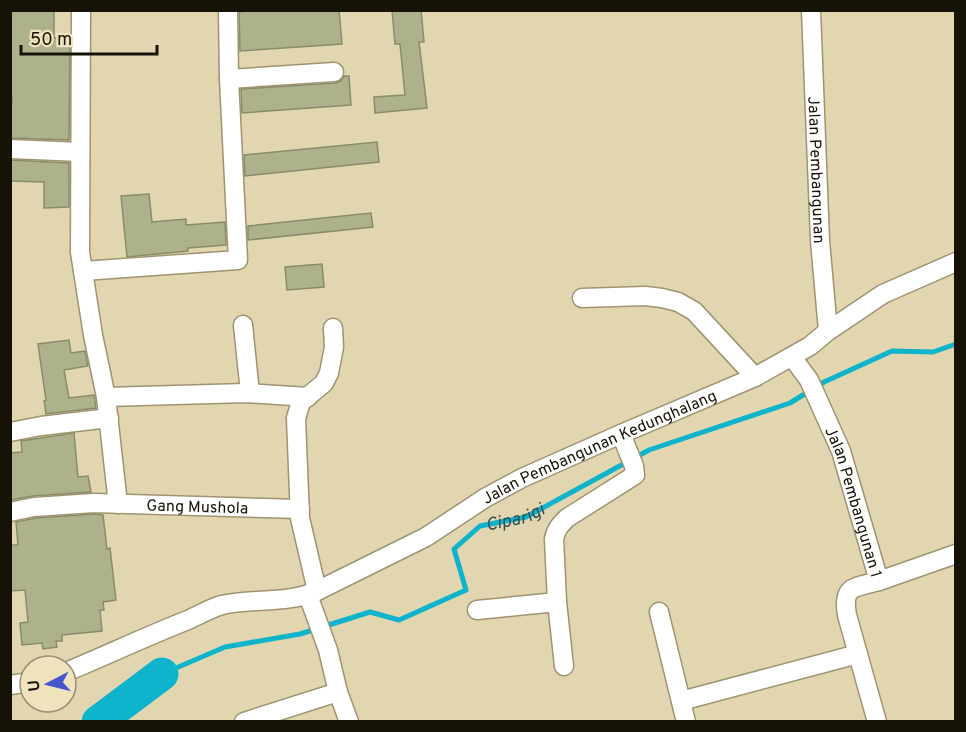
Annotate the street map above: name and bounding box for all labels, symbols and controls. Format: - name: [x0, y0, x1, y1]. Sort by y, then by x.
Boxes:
- scale bar: [21, 18, 158, 56]
- text: 50 m: [30, 29, 72, 52]
- street label: Jalan Pembangunan: [802, 96, 828, 244]
- street label: Jalan Pembangunan Kedunghalang: [479, 387, 720, 510]
- street label: Jalan Pembangunan 1: [819, 424, 885, 580]
- street label: Gang Mushola: [146, 497, 248, 519]
- water label: Ciparigi: [484, 498, 551, 538]
- north arrow: [18, 654, 78, 714]
- text: U: [24, 679, 46, 692]

